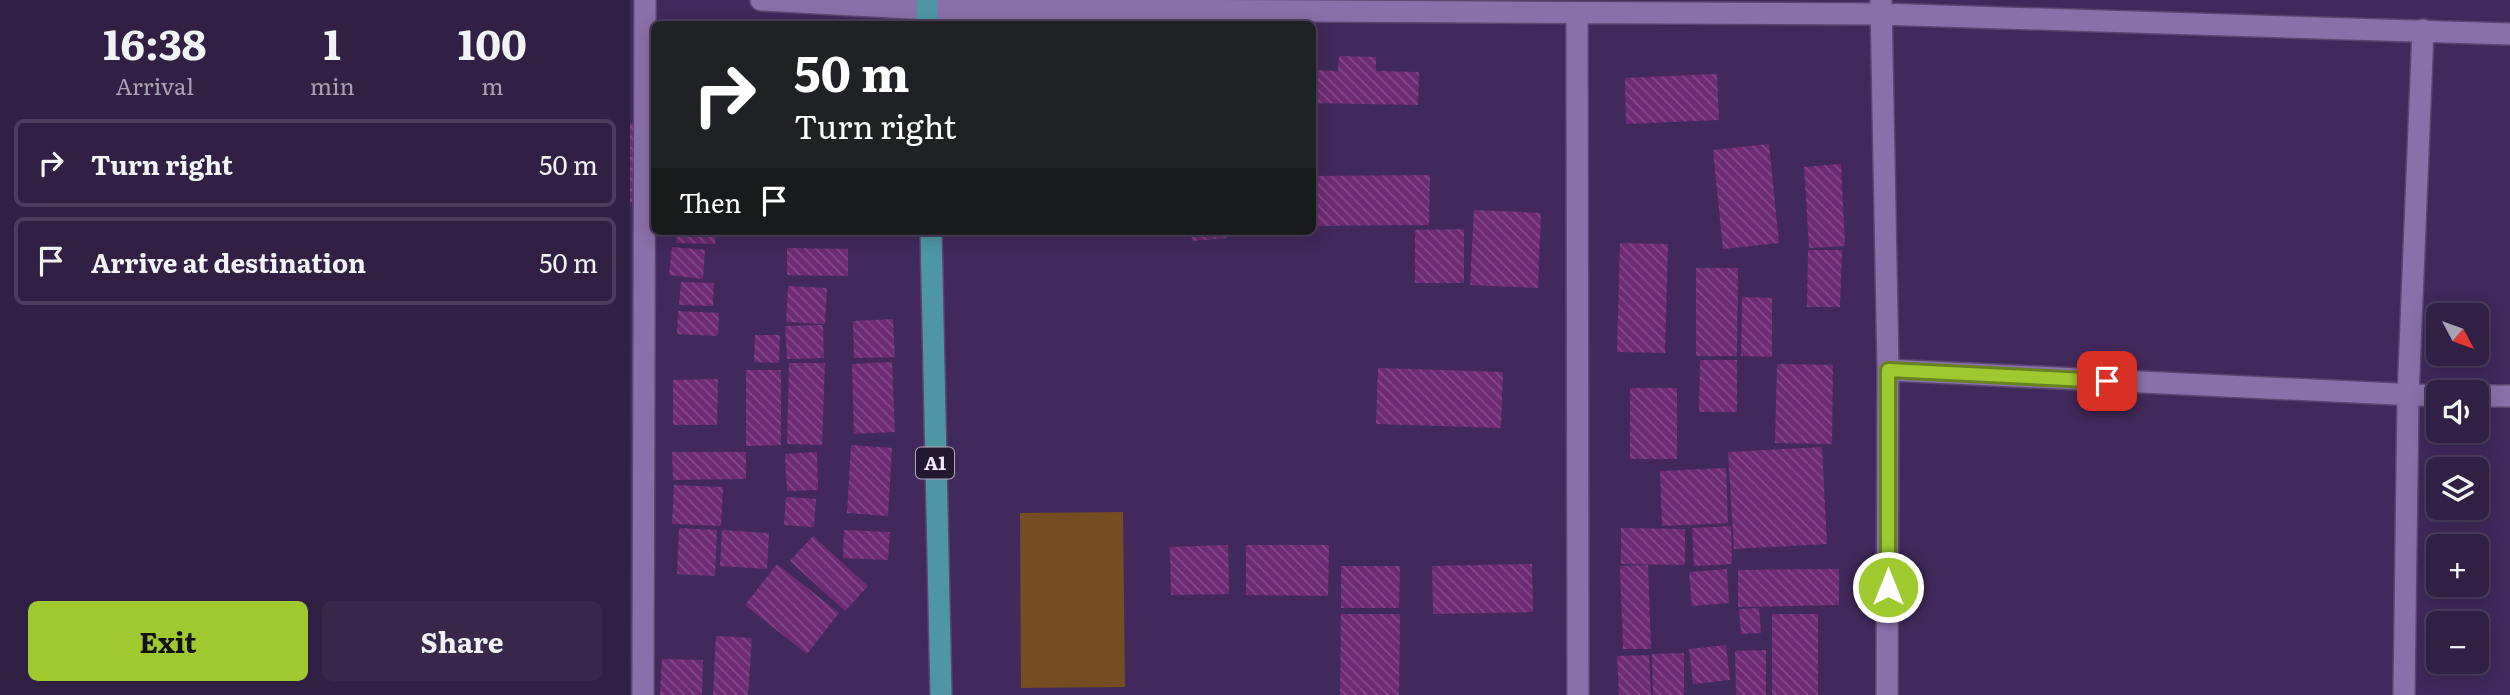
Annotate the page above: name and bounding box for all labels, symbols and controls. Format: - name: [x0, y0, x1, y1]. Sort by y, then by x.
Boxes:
- text: 16:38: [103, 11, 207, 73]
- text: 1: [324, 11, 341, 73]
- text: 100: [458, 11, 527, 73]
- text: 50 m: [794, 34, 910, 107]
- icon: right: [679, 49, 770, 140]
- text: Arrival: [116, 68, 194, 102]
- text: min: [310, 68, 355, 102]
- text: m: [481, 68, 504, 102]
- text: Turn right: [794, 101, 956, 149]
- icon: right: [32, 144, 70, 182]
- text: Turn right: [91, 144, 233, 183]
- text: 50 m: [539, 144, 598, 183]
- text: Then: [679, 182, 741, 221]
- icon: arrive: [755, 182, 793, 220]
- icon: arrive: [32, 242, 70, 280]
- text: Arrive at destination: [91, 242, 366, 281]
- text: 50 m: [539, 242, 598, 281]
- north arrow: [2426, 303, 2488, 366]
- map controls: [2426, 303, 2489, 674]
- pin: [2077, 351, 2137, 411]
- icon: arrive: [2088, 362, 2126, 400]
- button: sound: [2426, 380, 2489, 443]
- road number: A1: [916, 447, 954, 478]
- button: layers: [2426, 457, 2489, 520]
- button: +: [2426, 534, 2489, 597]
- position arrow: [1851, 550, 1925, 624]
- button: Exit: [28, 601, 308, 681]
- button: Share: [322, 601, 602, 681]
- button: −: [2426, 611, 2489, 674]

